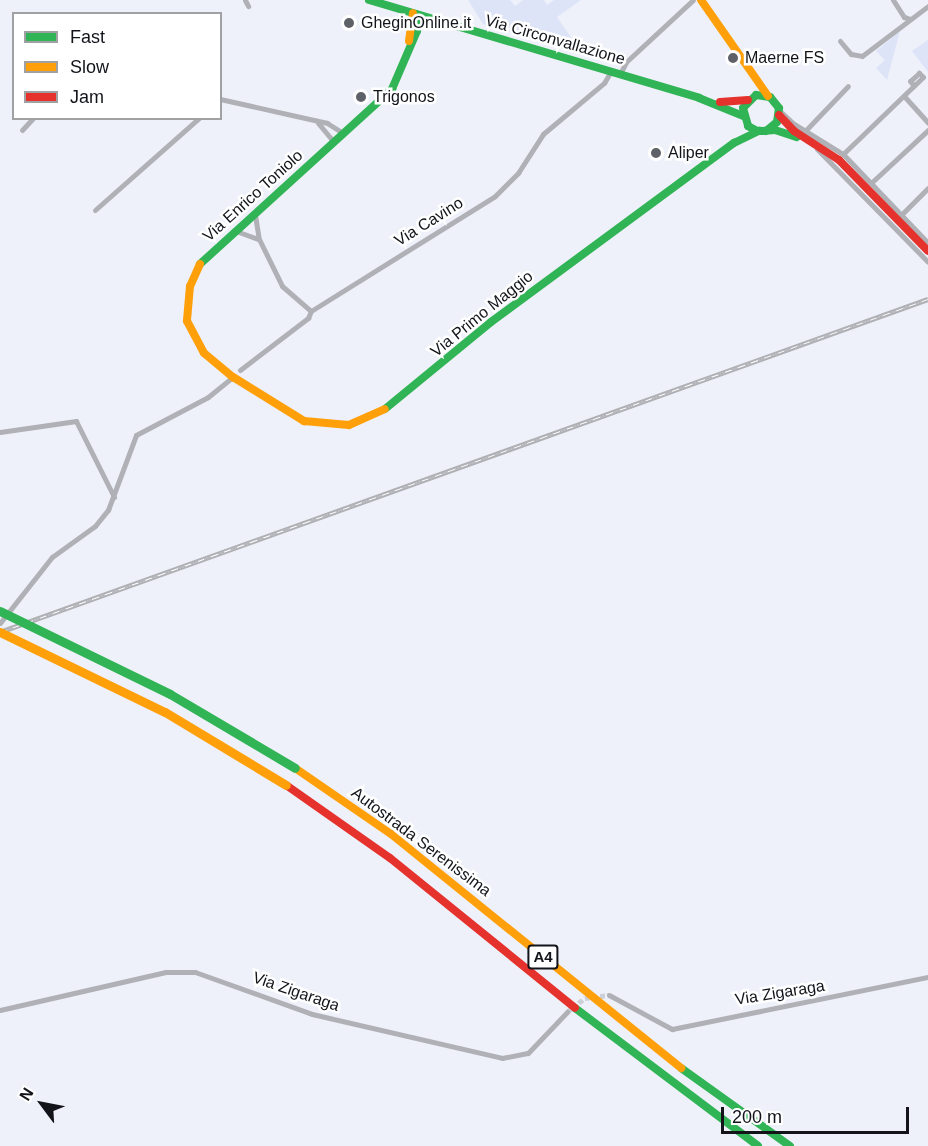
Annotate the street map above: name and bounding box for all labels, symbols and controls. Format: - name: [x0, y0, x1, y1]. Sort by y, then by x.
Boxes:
- street label: Via Circonvallazione: [483, 11, 627, 69]
- legend: [12, 12, 222, 120]
- place label: GheginOnline.it: [361, 13, 471, 33]
- marker: GheginOnline.it: [342, 16, 356, 30]
- text: Fast: [70, 27, 105, 47]
- place label: Maerne FS: [745, 48, 824, 68]
- marker: Maerne FS: [726, 51, 740, 65]
- text: Slow: [70, 57, 109, 77]
- text: Jam: [70, 87, 104, 107]
- place label: Trigonos: [373, 87, 435, 107]
- marker: Trigonos: [354, 90, 368, 104]
- place label: Aliper: [668, 143, 709, 163]
- street label: Via Enrico Toniolo: [199, 146, 307, 246]
- marker: Aliper: [649, 146, 663, 160]
- street label: Via Cavino: [391, 193, 467, 251]
- street label: Via Primo Maggio: [427, 267, 537, 361]
- street label: Autostrada Serenissima: [347, 783, 495, 901]
- road number: A4: [526, 945, 560, 969]
- street label: Via Zigaraga: [250, 968, 342, 1016]
- street label: Via Zigaraga: [734, 976, 826, 1010]
- north arrow: [12, 1074, 72, 1134]
- text: N: [16, 1085, 37, 1104]
- scale bar: [724, 1095, 912, 1133]
- text: 200 m: [732, 1107, 782, 1127]

